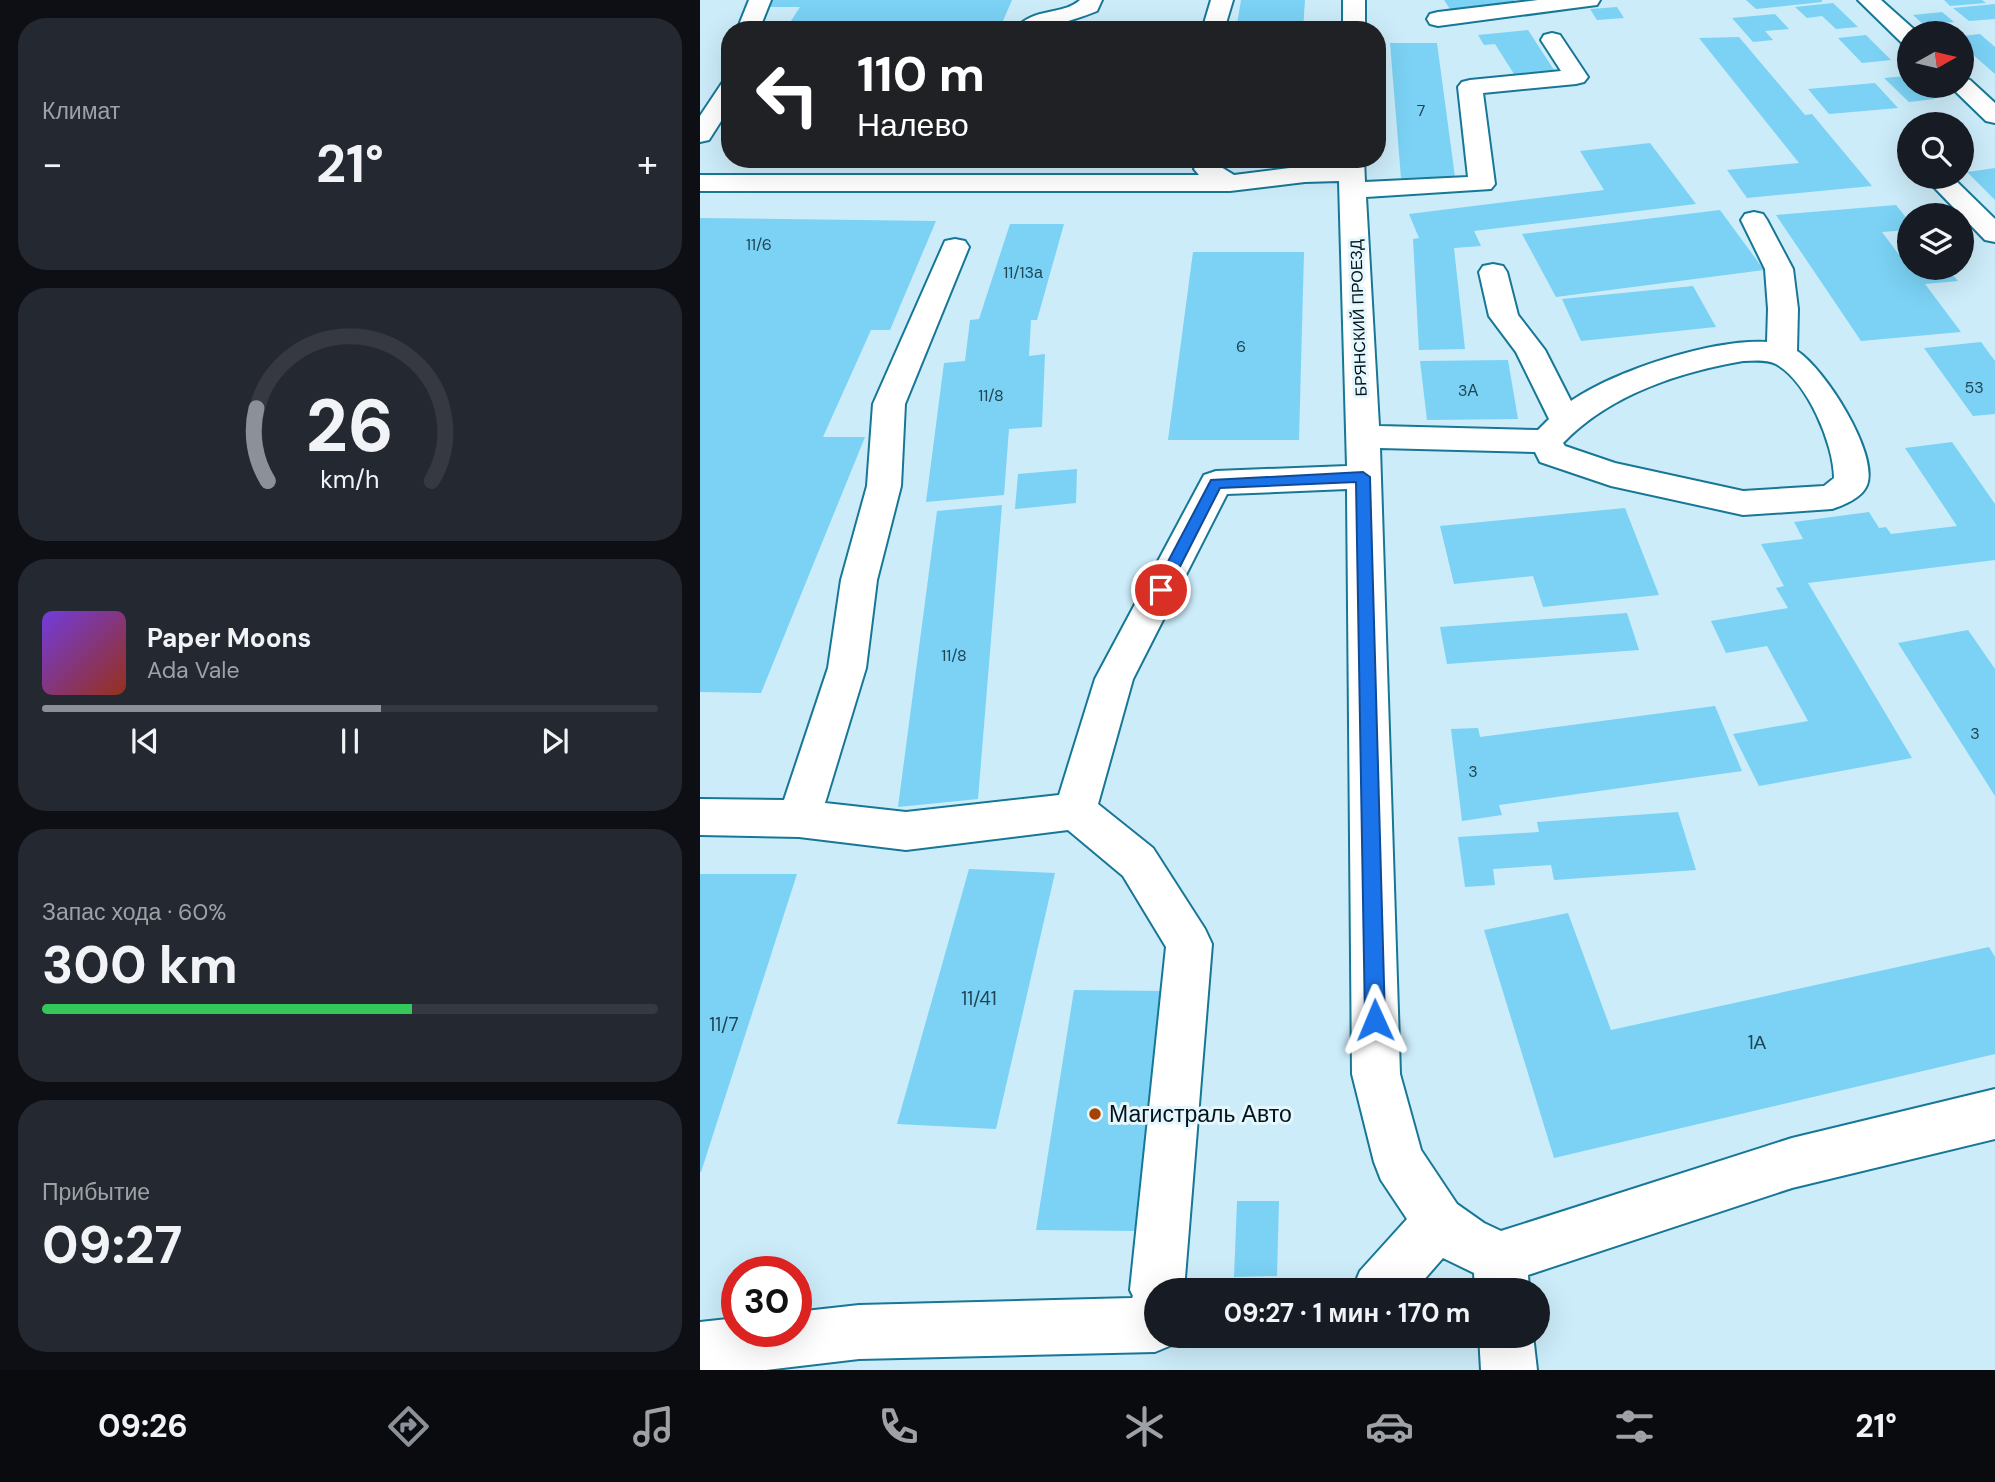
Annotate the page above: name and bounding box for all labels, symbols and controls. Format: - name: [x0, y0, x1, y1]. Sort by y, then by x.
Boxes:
- north arrow: [1897, 21, 1974, 98]
- map controls: [1897, 21, 1974, 280]
- text: 110 m: [857, 42, 985, 106]
- icon: left: [742, 49, 833, 140]
- text: Климат: [42, 96, 120, 126]
- house number: 7: [1417, 100, 1425, 121]
- text: Налево: [857, 104, 969, 146]
- button: search: [1897, 112, 1974, 189]
- text: 21°: [316, 130, 384, 198]
- text: −: [42, 139, 63, 189]
- text: +: [637, 139, 658, 189]
- button: layers: [1897, 203, 1974, 280]
- house number: 11/6: [746, 234, 772, 255]
- street label: БРЯНСКИЙ ПРОЕЗД: [1345, 239, 1372, 397]
- house number: 11/13а: [1003, 262, 1043, 283]
- house number: 6: [1236, 336, 1246, 357]
- house number: 53: [1964, 377, 1984, 398]
- text: 26: [306, 379, 394, 474]
- house number: 3А: [1458, 380, 1478, 401]
- house number: 11/8: [978, 385, 1004, 406]
- text: km/h: [320, 462, 380, 495]
- pin: [1131, 560, 1191, 620]
- icon: arrive: [1142, 571, 1180, 609]
- text: Paper Moons: [147, 621, 311, 655]
- house number: 11/8: [941, 645, 967, 666]
- text: Ada Vale: [147, 655, 240, 685]
- icon: previous: [126, 722, 164, 760]
- icon: pause: [331, 722, 369, 760]
- icon: next: [536, 722, 574, 760]
- house number: 3: [1970, 723, 1980, 744]
- house number: 3: [1468, 761, 1478, 782]
- text: Запас хода · 60%: [42, 897, 226, 927]
- text: 300 km: [42, 931, 238, 999]
- position arrow: [1338, 983, 1412, 1057]
- house number: 11/41: [961, 986, 997, 1011]
- house number: 11/7: [709, 1012, 739, 1037]
- house number: 1А: [1748, 1030, 1767, 1055]
- place label: Магистраль Авто: [1109, 1099, 1292, 1129]
- marker: Магистраль Авто: [1087, 1106, 1103, 1122]
- text: Прибытие: [42, 1177, 150, 1207]
- text: 09:27: [42, 1211, 182, 1279]
- speed limit sign: 30: [721, 1256, 812, 1347]
- text: 09:27 · 1 мин · 170 m: [1224, 1296, 1470, 1330]
- icon: directions: [384, 1402, 433, 1451]
- icon: music: [629, 1402, 678, 1451]
- icon: phone: [874, 1402, 923, 1451]
- icon: climate: [1120, 1402, 1169, 1451]
- icon: car: [1365, 1402, 1414, 1451]
- icon: filters: [1610, 1402, 1659, 1451]
- text: 09:26: [98, 1405, 188, 1447]
- text: 21°: [1855, 1405, 1897, 1447]

